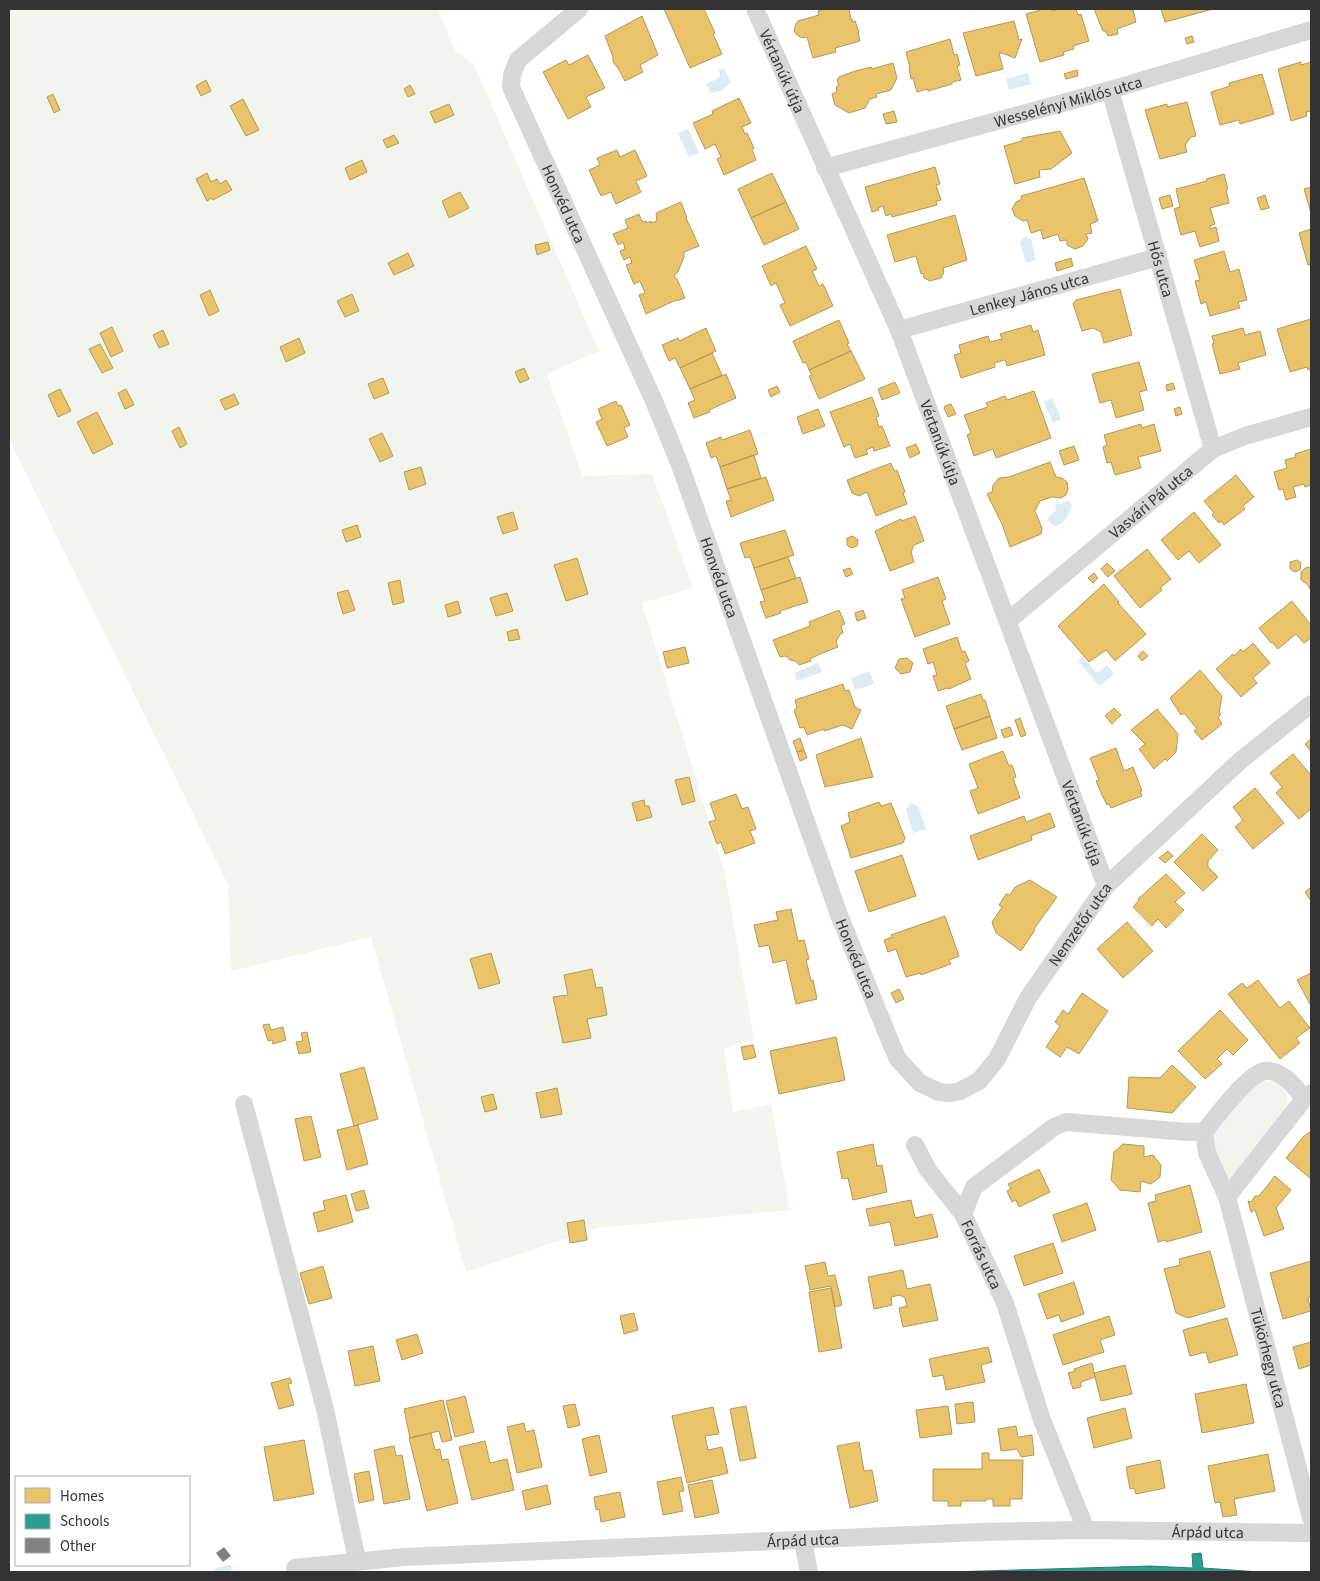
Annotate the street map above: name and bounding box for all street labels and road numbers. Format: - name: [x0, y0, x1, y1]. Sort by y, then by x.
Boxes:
- street label: Vértanúk útja: [754, 26, 810, 117]
- street label: Wesselényi Miklós utca: [992, 71, 1145, 133]
- street label: Honvéd utca: [536, 161, 591, 247]
- street label: Hős utca: [1142, 238, 1179, 300]
- street label: Lenkey János utca: [967, 267, 1091, 322]
- street label: Vértanúk útja: [914, 397, 966, 489]
- street label: Vasvári Pál utca: [1104, 461, 1198, 544]
- street label: Honvéd utca: [694, 534, 743, 621]
- street label: Vértanúk útja: [1056, 778, 1108, 869]
- street label: Nemzetőr utca: [1043, 878, 1117, 971]
- street label: Honvéd utca: [830, 916, 882, 1002]
- street label: Forrás utca: [955, 1216, 1007, 1293]
- street label: Tükörhegy utca: [1244, 1305, 1292, 1411]
- street label: Árpád utca: [1172, 1521, 1244, 1544]
- street label: Árpád utca: [767, 1528, 840, 1553]

